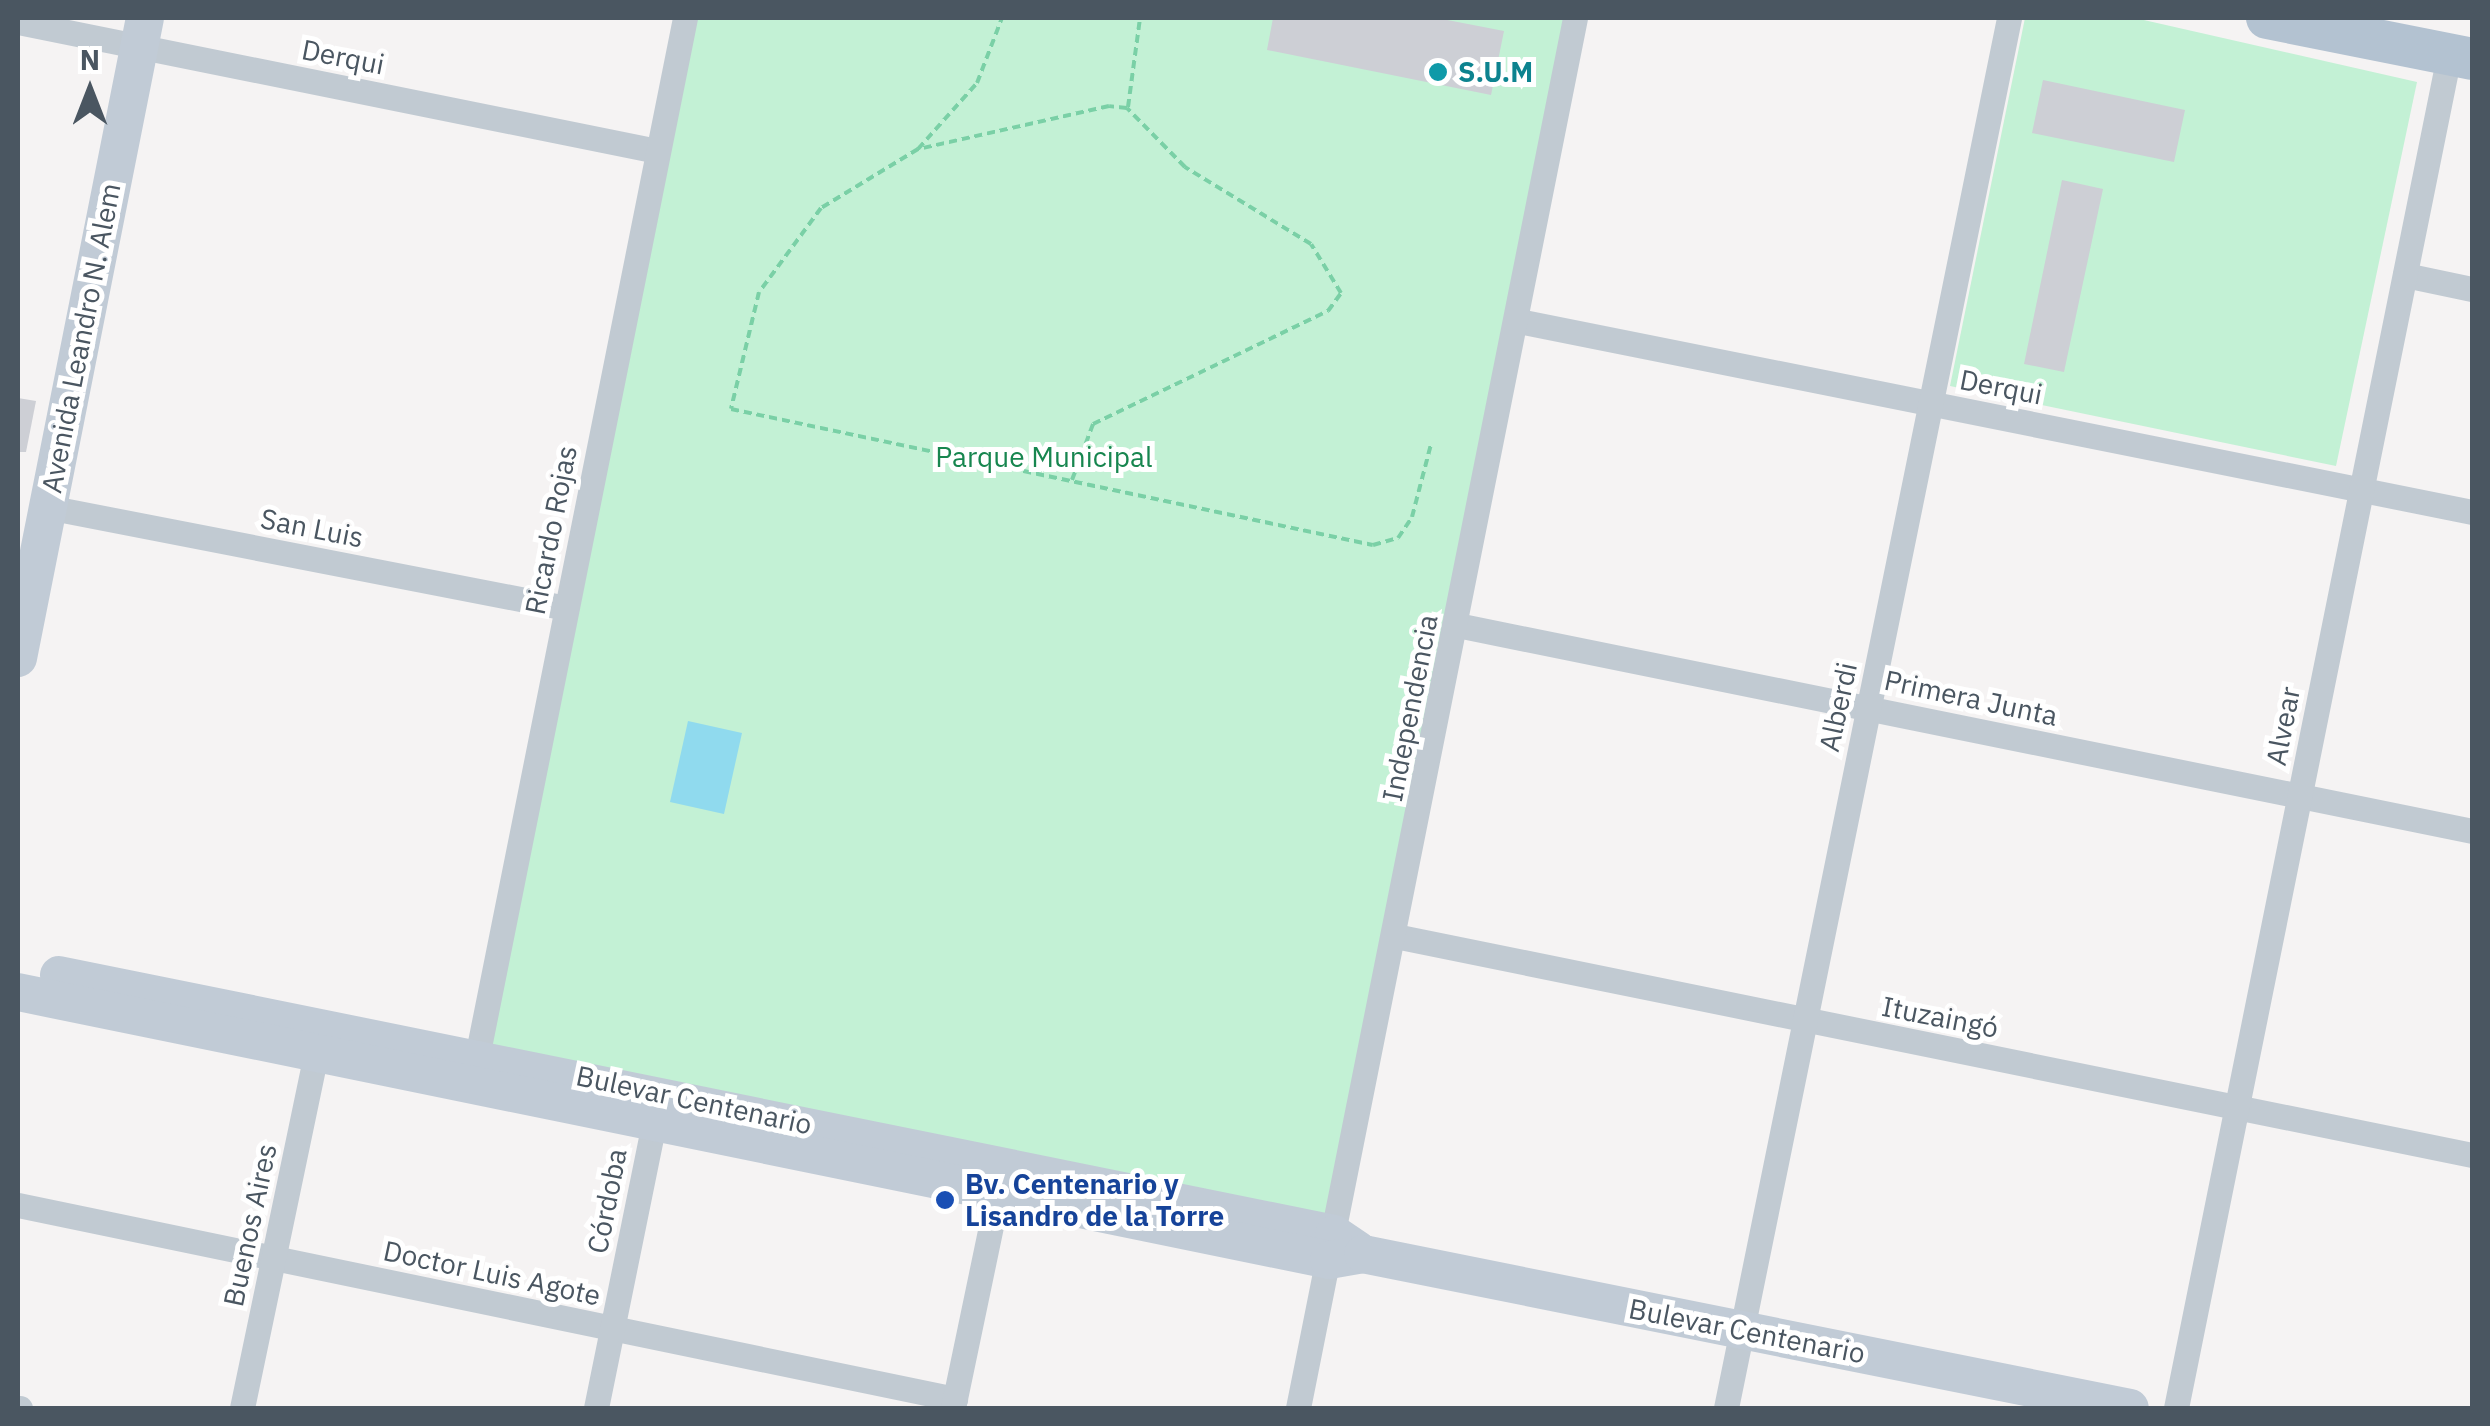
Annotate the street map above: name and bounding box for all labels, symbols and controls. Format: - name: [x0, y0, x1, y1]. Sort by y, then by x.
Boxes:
- street label: Derqui: [299, 33, 387, 81]
- north arrow: [40, 40, 140, 140]
- text: N: [80, 41, 100, 78]
- place label: S.U.M: [1458, 55, 1533, 89]
- marker: S.U.M: [1427, 61, 1449, 83]
- street label: Avenida Leandro N. Alem: [34, 180, 128, 496]
- street label: Derqui: [1957, 363, 2045, 411]
- park label: Parque Municipal: [935, 440, 1153, 474]
- street label: Ricardo Rojas: [518, 443, 584, 617]
- street label: San Luis: [258, 502, 366, 554]
- street label: Independencia: [1375, 612, 1445, 804]
- street label: Alberdi: [1812, 659, 1864, 755]
- street label: Primera Junta: [1881, 663, 2061, 733]
- street label: Alvear: [2259, 684, 2307, 768]
- street label: Ituzaingó: [1879, 989, 2001, 1045]
- street label: Bulevar Centenario: [573, 1059, 815, 1141]
- street label: Buenos Aires: [216, 1141, 284, 1309]
- street label: Córdoba: [580, 1146, 634, 1256]
- place label: Bv. Centenario y Lisandro de la Torre: [965, 1167, 1224, 1233]
- marker: Bv. Centenario y Lisandro de la Torre: [934, 1189, 956, 1211]
- street label: Doctor Luis Agote: [380, 1234, 604, 1312]
- street label: Bulevar Centenario: [1626, 1292, 1868, 1370]

